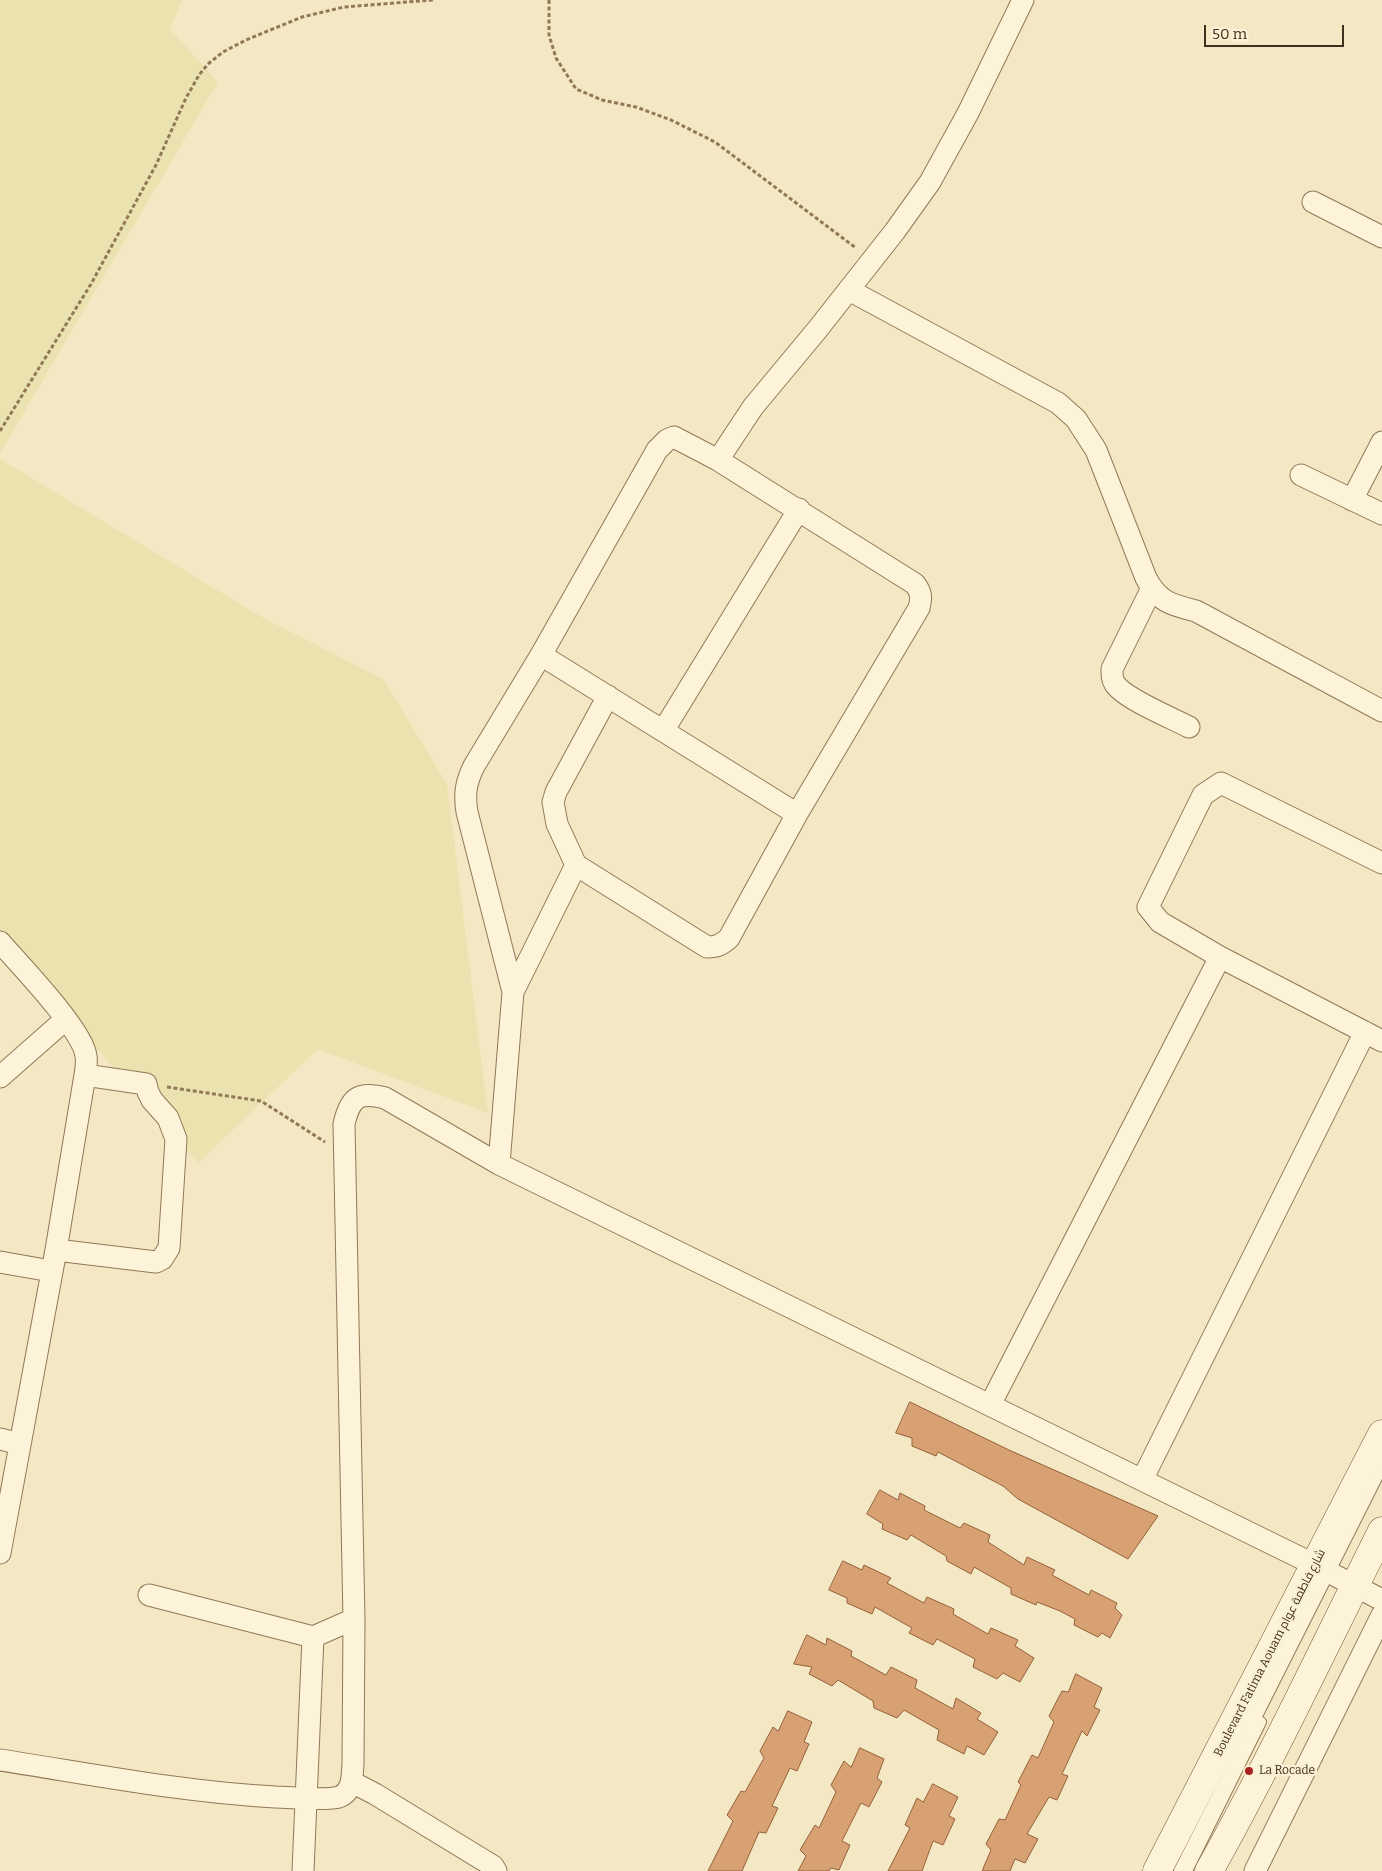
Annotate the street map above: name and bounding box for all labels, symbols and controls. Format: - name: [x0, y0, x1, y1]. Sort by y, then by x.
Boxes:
- scale bar: [1207, 15, 1347, 47]
- text: 50 m: [1212, 25, 1247, 43]
- street label: Boulevard Fatima Aouam شارع فاطمة عوام: [1211, 1547, 1329, 1759]
- place label: La Rocade: [1259, 1764, 1315, 1778]
- marker: La Rocade: [1243, 1765, 1255, 1777]

